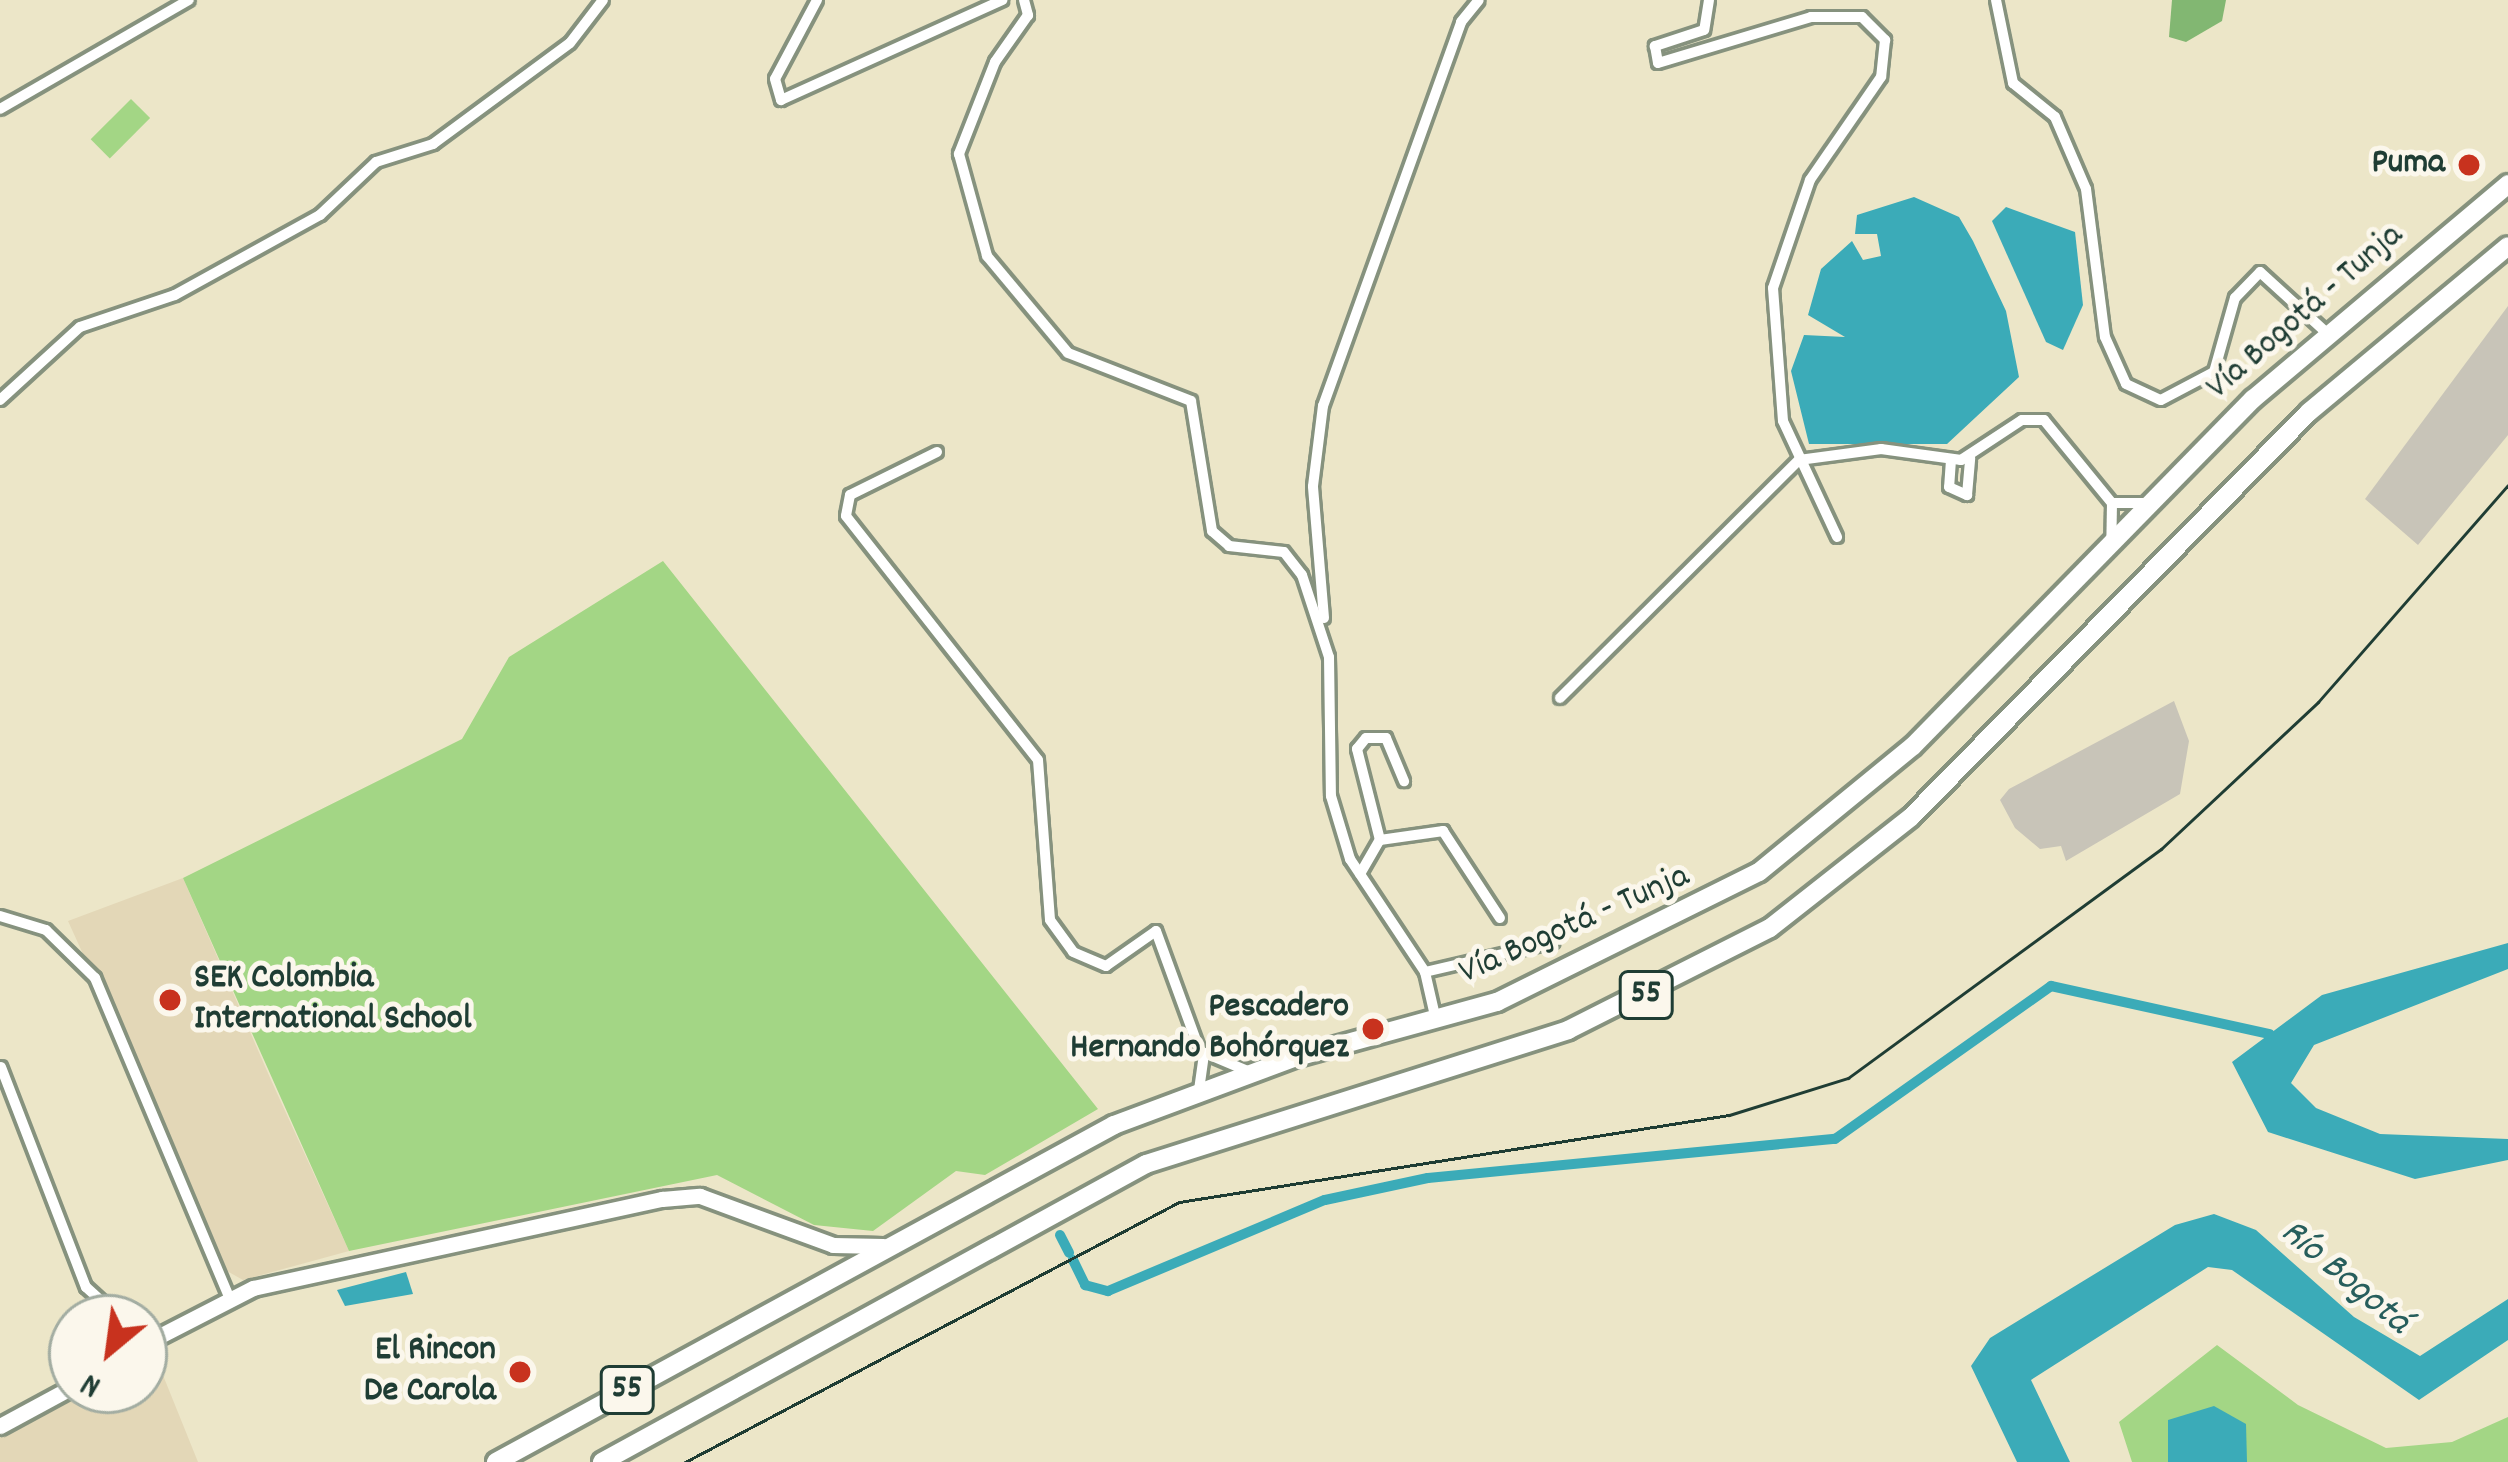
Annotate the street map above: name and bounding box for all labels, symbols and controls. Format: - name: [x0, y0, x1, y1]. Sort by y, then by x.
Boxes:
- place label: Puma: [2372, 143, 2445, 187]
- marker: Puma: [2456, 152, 2482, 178]
- street label: Vía Bogotá - Tunja: [2199, 216, 2413, 410]
- street label: Vía Bogotá - Tunja: [1453, 856, 1697, 996]
- place label: SEK Colombia International School: [194, 957, 471, 1042]
- road number: 55: [1616, 968, 1676, 1022]
- place label: Pescadero Hernando Bohórquez: [1070, 986, 1349, 1071]
- marker: SEK Colombia International School: [157, 987, 183, 1013]
- marker: Pescadero Hernando Bohórquez: [1360, 1016, 1386, 1042]
- water label: Río Bogotá: [2269, 1211, 2419, 1347]
- north arrow: [48, 1294, 168, 1414]
- place label: El Rincon De Carola: [364, 1329, 496, 1414]
- text: N: [73, 1359, 110, 1408]
- marker: El Rincon De Carola: [507, 1359, 533, 1385]
- road number: 55: [597, 1363, 657, 1417]

